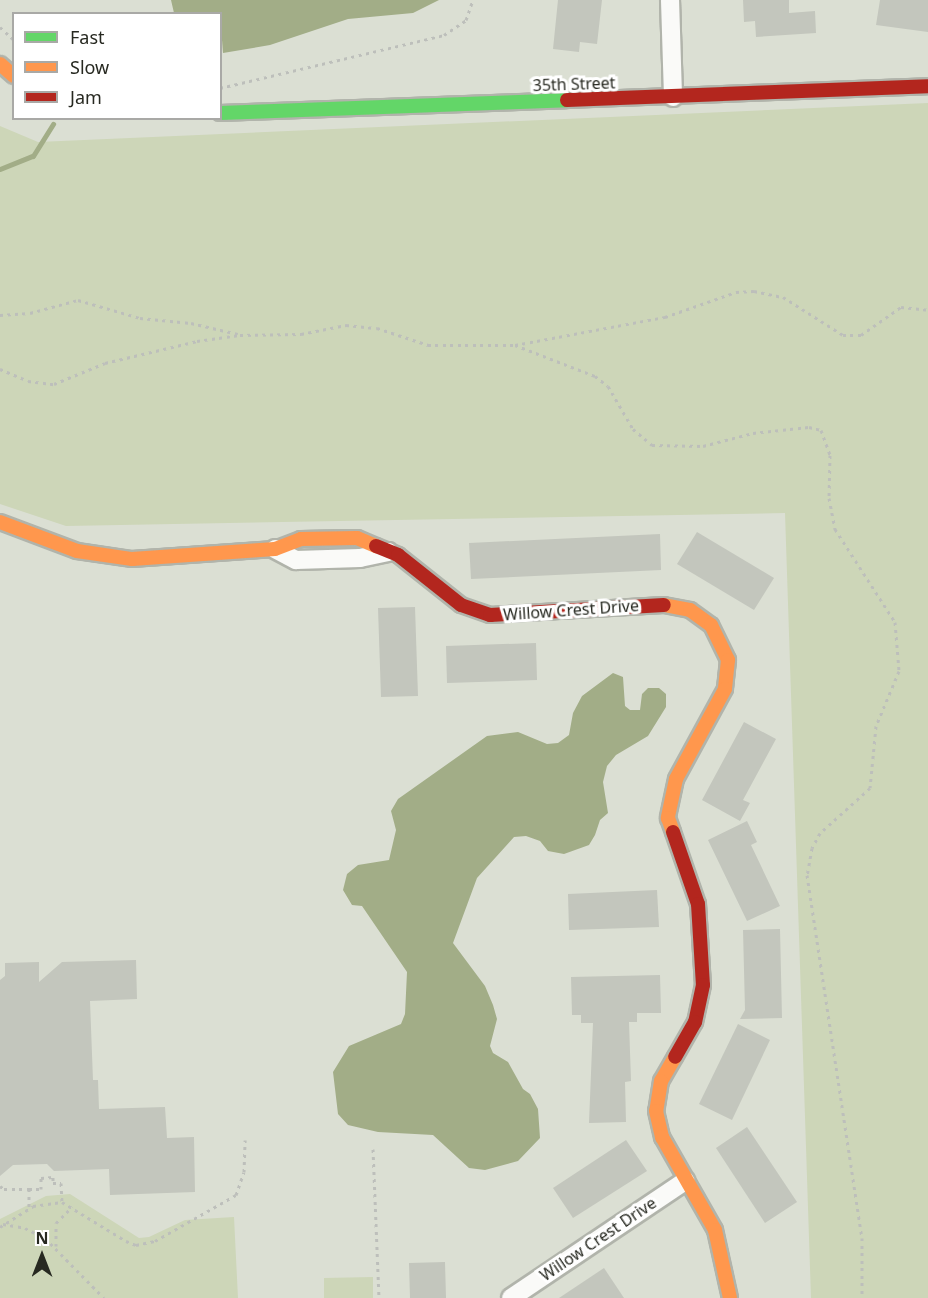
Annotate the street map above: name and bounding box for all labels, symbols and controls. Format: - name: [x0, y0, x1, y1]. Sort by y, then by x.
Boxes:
- legend: [12, 12, 222, 120]
- text: Fast: [70, 25, 105, 49]
- text: Slow: [70, 55, 109, 79]
- street label: 35th Street: [532, 73, 616, 95]
- text: Jam: [70, 85, 102, 109]
- street label: Willow Crest Drive: [503, 596, 639, 624]
- street label: Willow Crest Drive: [536, 1193, 660, 1285]
- north arrow: [12, 1226, 72, 1286]
- text: N: [35, 1227, 49, 1249]

